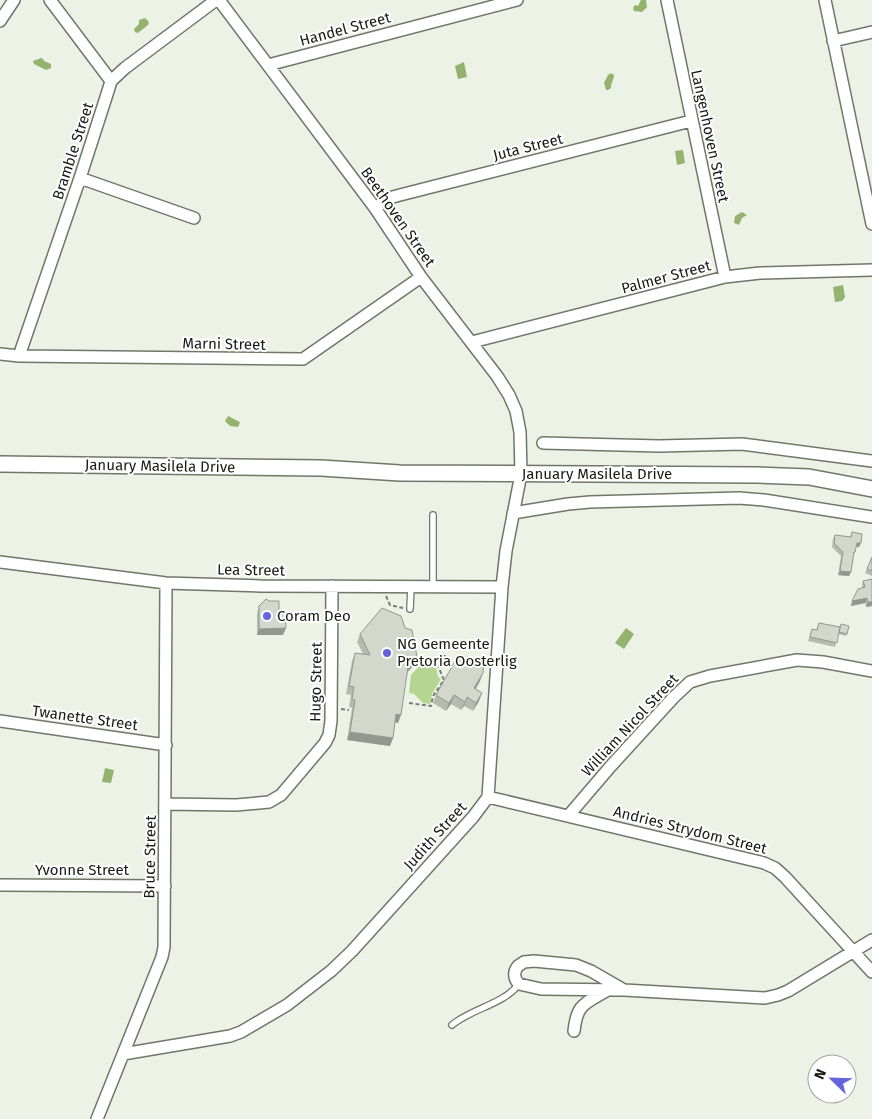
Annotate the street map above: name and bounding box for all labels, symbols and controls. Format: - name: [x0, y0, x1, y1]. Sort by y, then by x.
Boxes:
- street label: Handel Street: [298, 8, 393, 50]
- street label: Langenhoven Street: [687, 68, 733, 205]
- street label: Bramble Street: [49, 99, 97, 202]
- street label: Juta Street: [491, 129, 565, 164]
- street label: Beethoven Street: [357, 164, 439, 271]
- street label: Palmer Street: [619, 256, 713, 298]
- street label: Marni Street: [182, 334, 266, 354]
- street label: January Masilela Drive: [85, 456, 235, 476]
- street label: January Masilela Drive: [522, 465, 672, 483]
- street label: Lea Street: [217, 560, 286, 580]
- place label: Coram Deo: [277, 607, 351, 625]
- marker: Coram Deo: [261, 610, 273, 622]
- place label: NG Gemeente Pretoria Oosterlig: [397, 635, 517, 670]
- street label: Hugo Street: [306, 641, 326, 722]
- marker: NG Gemeente Pretoria Oosterlig: [381, 647, 393, 659]
- street label: William Nicol Street: [578, 670, 683, 780]
- street label: Twanette Street: [31, 702, 140, 734]
- street label: Judith Street: [400, 798, 471, 874]
- street label: Andries Strydom Street: [611, 802, 769, 858]
- street label: Bruce Street: [140, 815, 160, 899]
- street label: Yvonne Street: [35, 861, 130, 879]
- north arrow: [807, 1054, 857, 1104]
- text: N: [811, 1067, 830, 1082]

